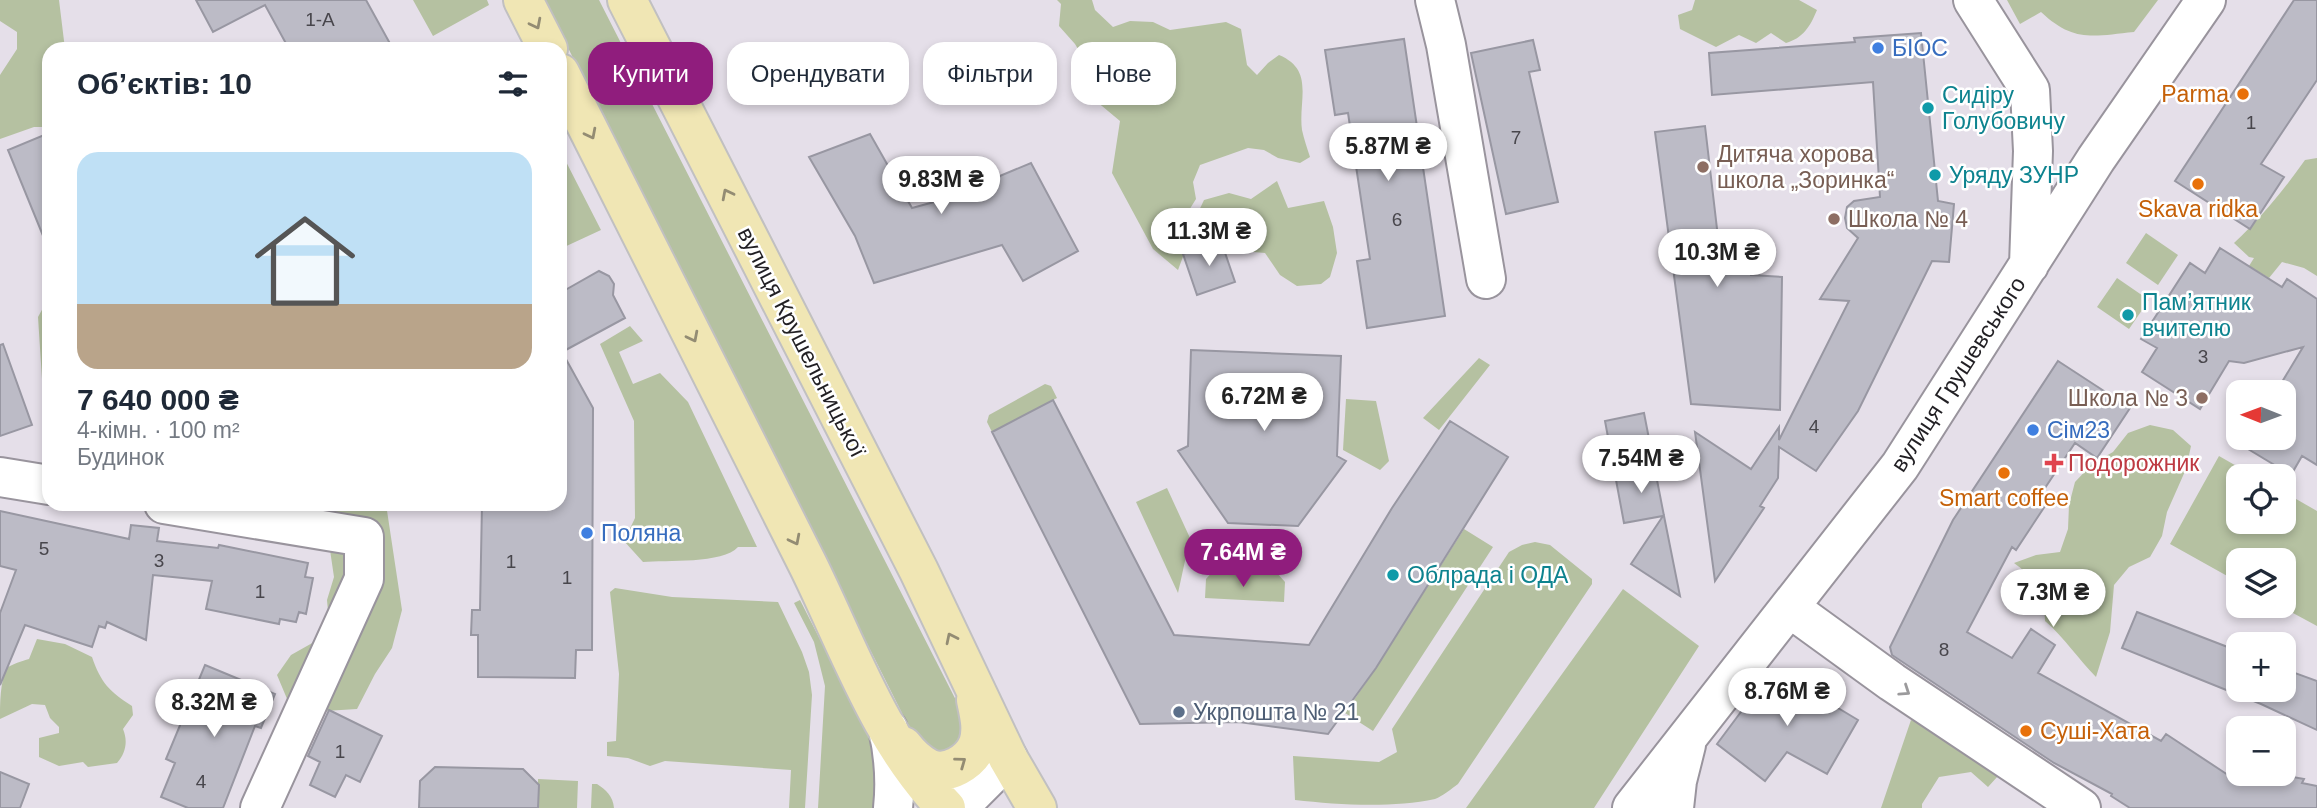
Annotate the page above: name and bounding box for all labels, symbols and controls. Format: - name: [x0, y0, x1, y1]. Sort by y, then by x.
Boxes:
- house number: 1-А: [305, 9, 335, 30]
- one-way arrow: [527, 17, 541, 30]
- place label: БІОС: [1892, 35, 1948, 61]
- marker: БІОС: [1870, 40, 1886, 56]
- chip: Купити: [588, 42, 713, 105]
- chip: Орендувати: [727, 42, 909, 105]
- chip: Фільтри: [923, 42, 1057, 105]
- chip: Нове: [1071, 42, 1176, 105]
- icon: filters: [494, 65, 532, 103]
- text: Об’єктів: 10: [77, 67, 252, 100]
- place label: Parma: [2161, 81, 2229, 107]
- place label: Сидіру Голубовичу: [1942, 82, 2065, 134]
- marker: Parma: [2235, 86, 2251, 102]
- marker: Сидіру Голубовичу: [1920, 100, 1936, 116]
- house number: 1: [2246, 112, 2256, 133]
- pin: 5.87M ₴: [1323, 124, 1453, 183]
- one-way arrow: [582, 127, 596, 139]
- house number: 7: [1511, 127, 1521, 148]
- text: 5.87M ₴: [1345, 133, 1431, 159]
- place label: Дитяча хорова школа „Зоринка“: [1717, 141, 1894, 193]
- pin: 9.83M ₴: [876, 156, 1006, 216]
- marker: Дитяча хорова школа „Зоринка“: [1695, 159, 1711, 175]
- place label: Уряду ЗУНР: [1949, 162, 2079, 188]
- text: 9.83M ₴: [898, 166, 984, 192]
- marker: Уряду ЗУНР: [1927, 167, 1943, 183]
- marker: Skava ridka: [2190, 176, 2206, 192]
- one-way arrow: [721, 189, 735, 202]
- place label: Skava ridka: [2138, 196, 2258, 222]
- icon: home: [242, 198, 368, 324]
- place label: Школа № 4: [1848, 206, 1968, 232]
- pin: 11.3M ₴: [1144, 208, 1274, 268]
- house number: 6: [1392, 209, 1402, 230]
- marker: Школа № 4: [1826, 211, 1842, 227]
- text: 11.3M ₴: [1167, 218, 1251, 244]
- street label: вулиця Крушельницької: [733, 223, 872, 462]
- pin: 10.3M ₴: [1652, 230, 1782, 289]
- text: 10.3M ₴: [1674, 239, 1760, 265]
- street label: вулиця Грушевського: [1885, 272, 2031, 476]
- place label: Пам’ятник вчителю: [2142, 289, 2252, 341]
- marker: Пам’ятник вчителю: [2120, 307, 2136, 323]
- one-way arrow: [684, 330, 698, 342]
- house number: 3: [2198, 346, 2208, 367]
- pin: 6.72M ₴: [1199, 374, 1329, 433]
- north arrow: [2226, 380, 2296, 450]
- map controls: [2226, 380, 2296, 786]
- text: 7 640 000 ₴: [77, 383, 239, 416]
- text: 6.72M ₴: [1221, 383, 1307, 409]
- place label: Школа № 3: [2068, 385, 2188, 411]
- marker: Школа № 3: [2194, 390, 2210, 406]
- house number: 4: [1809, 416, 1820, 437]
- text: 4-кімн. · 100 m²: [77, 417, 240, 443]
- place label: Сім23: [2047, 417, 2110, 443]
- marker: Сім23: [2025, 422, 2041, 438]
- pin: 7.54M ₴: [1576, 435, 1706, 495]
- text: Будинок: [77, 444, 164, 470]
- text: 7.54M ₴: [1598, 445, 1684, 471]
- place label: Подорожник: [2068, 450, 2200, 476]
- marker: Подорожник: [2046, 455, 2062, 471]
- button: locate: [2226, 464, 2296, 534]
- marker: Smart coffee: [1996, 465, 2012, 481]
- place label: Smart coffee: [1939, 485, 2069, 511]
- place label: Поляна: [601, 520, 681, 546]
- marker: Поляна: [579, 525, 595, 541]
- pin: 7.64M ₴: [1178, 530, 1308, 589]
- one-way arrow: [787, 533, 801, 546]
- house number: 5: [39, 538, 49, 559]
- text: 7.64M ₴: [1200, 539, 1286, 565]
- button: layers: [2226, 548, 2296, 618]
- house number: 3: [154, 550, 164, 571]
- house number: 1: [506, 551, 516, 572]
- place label: Облрада і ОДА: [1407, 562, 1569, 588]
- house number: 1: [562, 567, 572, 588]
- marker: Облрада і ОДА: [1385, 567, 1401, 583]
- pin: 7.3M ₴: [1996, 570, 2110, 629]
- text: 7.3M ₴: [2017, 579, 2089, 605]
- house number: 1: [255, 581, 265, 602]
- button: +: [2226, 632, 2296, 702]
- one-way arrow: [946, 633, 960, 645]
- house number: 8: [1939, 639, 1949, 660]
- pin: 8.76M ₴: [1722, 668, 1852, 728]
- text: 8.76M ₴: [1744, 678, 1830, 704]
- pin: 8.32M ₴: [149, 680, 279, 739]
- one-way arrow: [1897, 683, 1910, 696]
- text: 8.32M ₴: [171, 689, 257, 715]
- place label: Укрпошта № 21: [1193, 699, 1359, 725]
- marker: Укрпошта № 21: [1171, 704, 1187, 720]
- button: −: [2226, 716, 2296, 786]
- place label: Суші-Хата: [2040, 718, 2150, 744]
- marker: Суші-Хата: [2018, 723, 2034, 739]
- house number: 1: [335, 741, 345, 762]
- one-way arrow: [953, 758, 966, 770]
- house number: 4: [196, 771, 207, 792]

